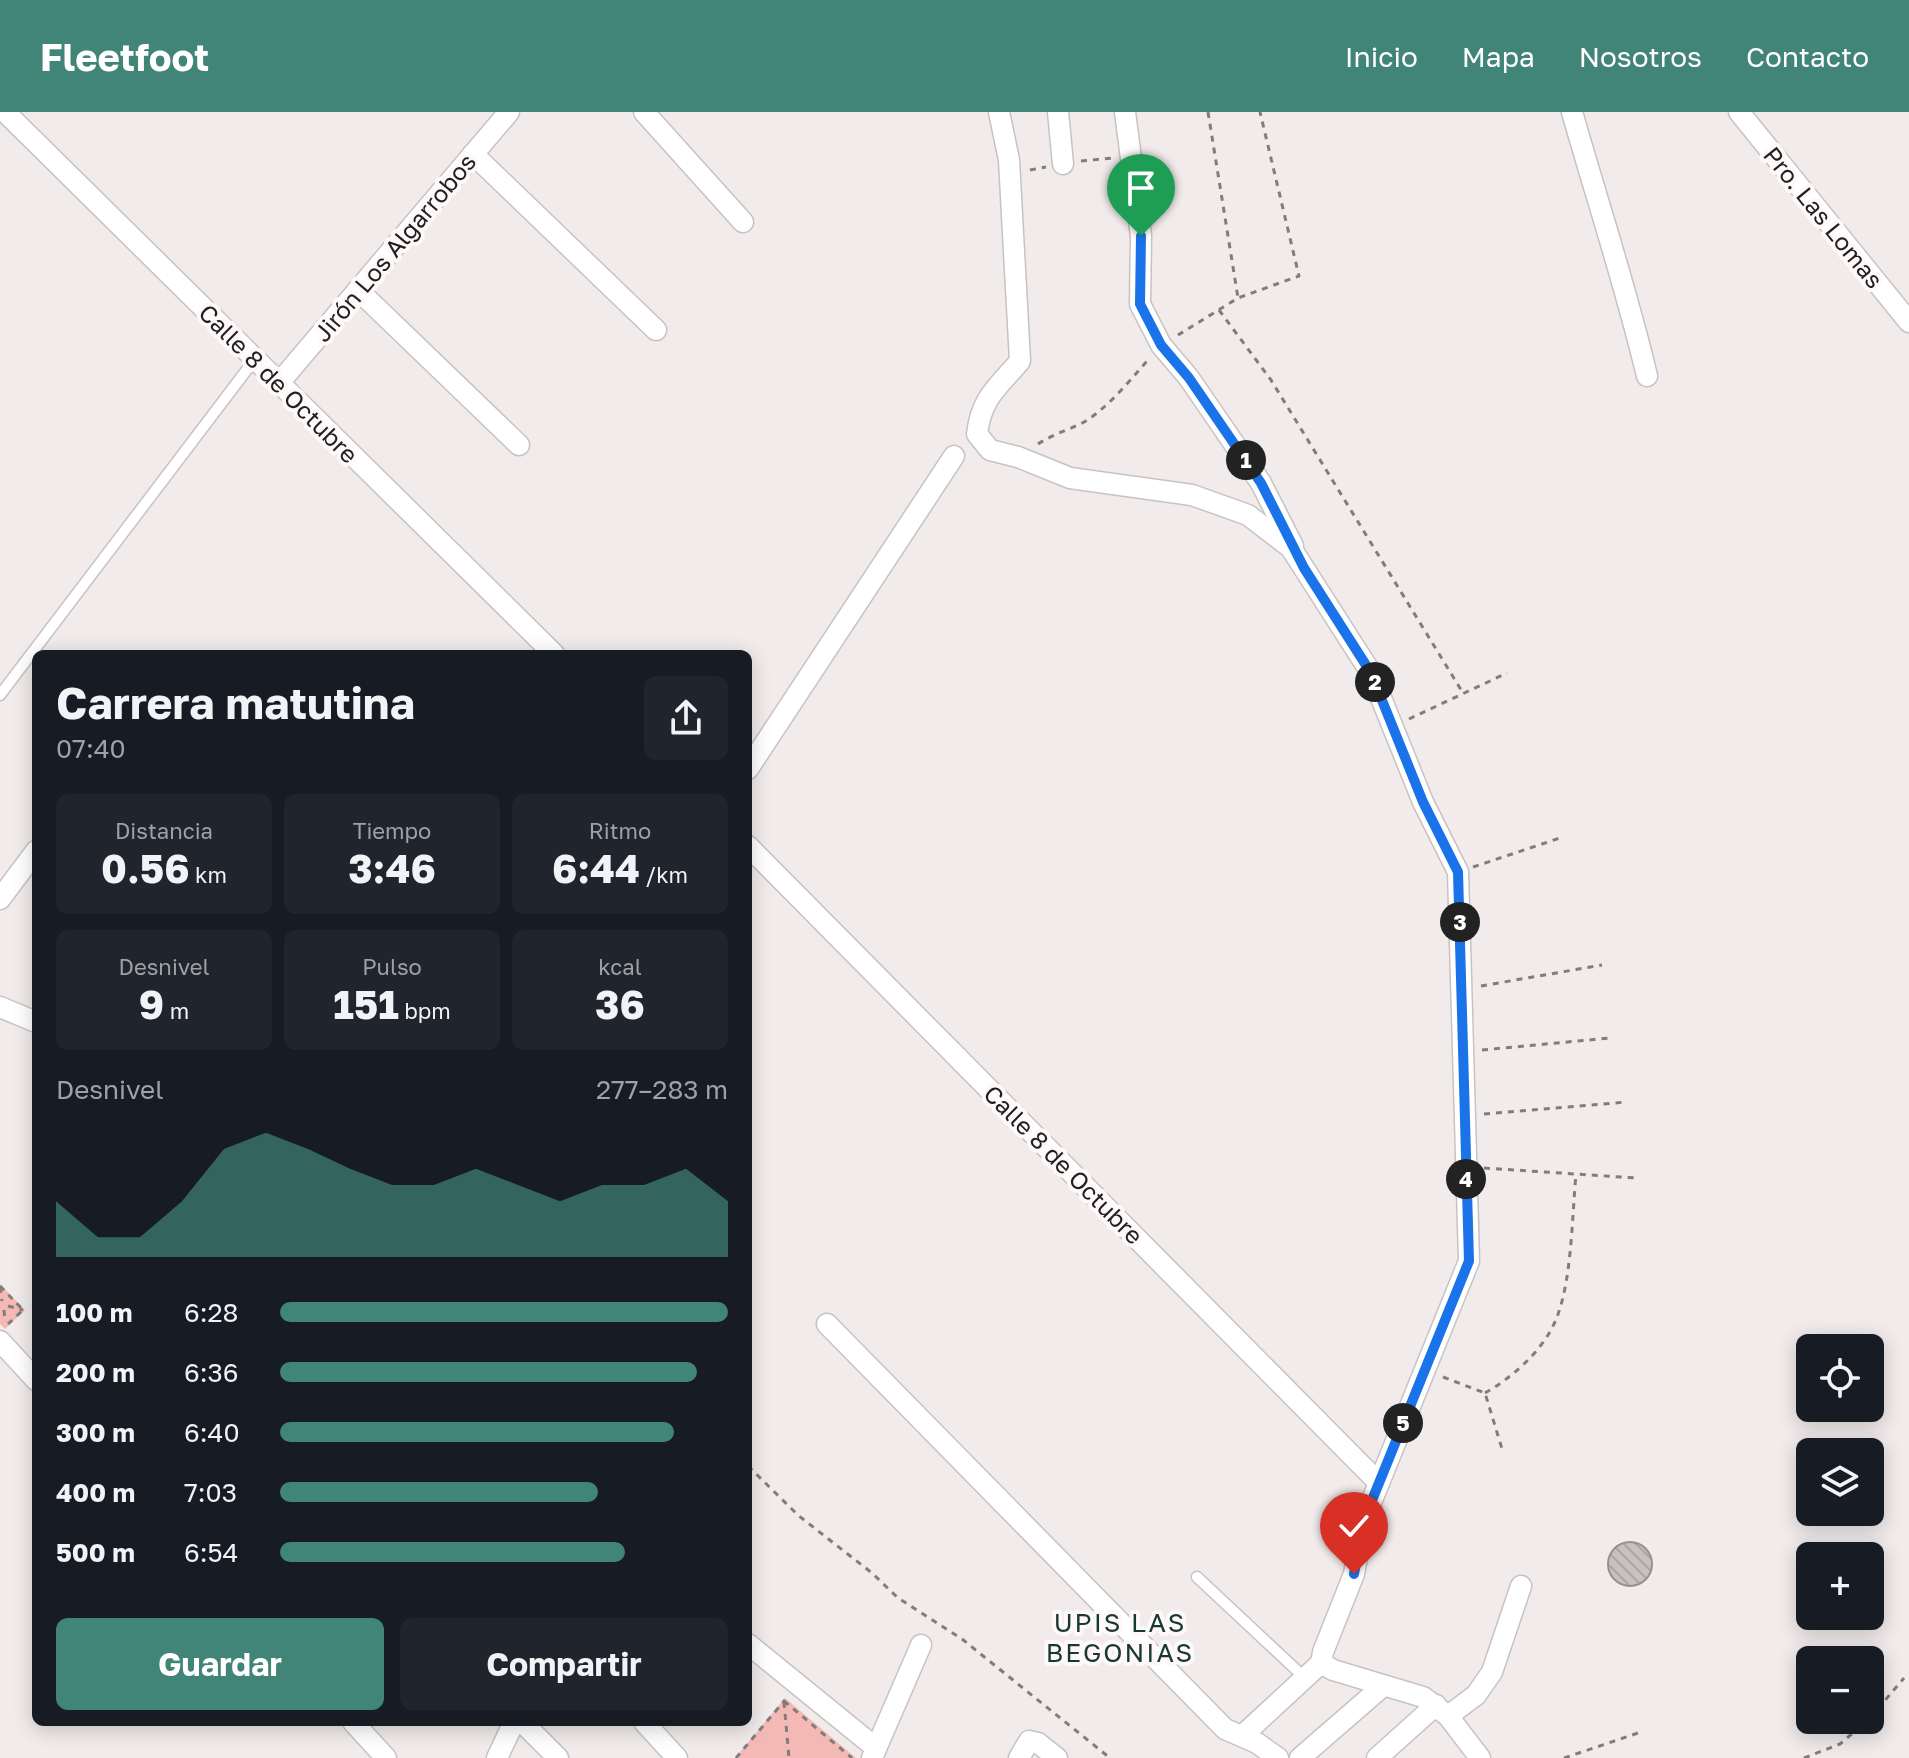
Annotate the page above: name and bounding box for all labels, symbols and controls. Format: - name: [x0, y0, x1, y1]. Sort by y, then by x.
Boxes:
- text: Fleetfoot: [40, 34, 209, 79]
- text: Inicio: [1345, 40, 1418, 73]
- text: Mapa: [1462, 40, 1535, 73]
- text: Nosotros: [1579, 40, 1702, 73]
- text: Contacto: [1746, 40, 1869, 73]
- street label: Pro. Las Lomas: [1758, 140, 1890, 294]
- street label: Jirón Los Algarrobos: [307, 147, 481, 347]
- pin: [1107, 154, 1175, 236]
- icon: arrive: [1119, 166, 1163, 210]
- street label: Calle 8 de Octubre: [193, 297, 365, 469]
- pin: 1: [1226, 440, 1266, 480]
- text: 1: [1240, 446, 1252, 473]
- pin: 2: [1355, 662, 1395, 702]
- text: 2: [1368, 668, 1382, 695]
- text: Carrera matutina: [56, 676, 415, 729]
- button: share: [644, 676, 728, 760]
- text: 07:40: [56, 733, 126, 764]
- text: Distancia: [115, 817, 213, 844]
- text: Tiempo: [353, 817, 431, 844]
- text: Ritmo: [589, 817, 651, 844]
- text: 0.56: [101, 844, 190, 892]
- text: 3:46: [348, 844, 436, 892]
- text: 6:44: [552, 844, 640, 892]
- text: km: [190, 861, 227, 888]
- text: /km: [640, 861, 688, 888]
- pin: 3: [1440, 902, 1480, 942]
- text: 3: [1453, 908, 1467, 935]
- text: Desnivel: [119, 953, 209, 980]
- text: Pulso: [362, 953, 422, 980]
- text: kcal: [598, 953, 642, 980]
- text: 9: [139, 980, 164, 1028]
- text: 151: [333, 980, 399, 1028]
- text: 36: [595, 980, 645, 1028]
- text: m: [164, 997, 189, 1024]
- text: bpm: [399, 997, 451, 1024]
- text: Desnivel: [56, 1074, 163, 1105]
- text: 277–283 m: [596, 1074, 728, 1105]
- street label: Calle 8 de Octubre: [978, 1078, 1150, 1250]
- pin: 4: [1446, 1159, 1486, 1199]
- text: 4: [1459, 1165, 1473, 1192]
- text: 100 m: [56, 1297, 132, 1328]
- text: 6:28: [184, 1297, 238, 1328]
- map controls: [1796, 1334, 1884, 1734]
- button: locate: [1796, 1334, 1884, 1422]
- text: 200 m: [56, 1357, 135, 1388]
- text: 6:36: [184, 1357, 238, 1388]
- pin: 5: [1383, 1403, 1423, 1443]
- text: 5: [1396, 1409, 1410, 1436]
- text: 300 m: [56, 1417, 135, 1448]
- text: 6:40: [184, 1417, 240, 1448]
- button: layers: [1796, 1438, 1884, 1526]
- text: 400 m: [56, 1477, 135, 1508]
- text: 7:03: [184, 1477, 237, 1508]
- pin: [1320, 1492, 1388, 1574]
- icon: check: [1332, 1504, 1376, 1548]
- text: 500 m: [56, 1537, 135, 1568]
- text: 6:54: [184, 1537, 238, 1568]
- button: +: [1796, 1542, 1884, 1630]
- district label: UPIS LAS BEGONIAS: [1046, 1607, 1194, 1668]
- button: Guardar: [56, 1618, 384, 1710]
- button: Compartir: [400, 1618, 728, 1710]
- button: −: [1796, 1646, 1884, 1734]

